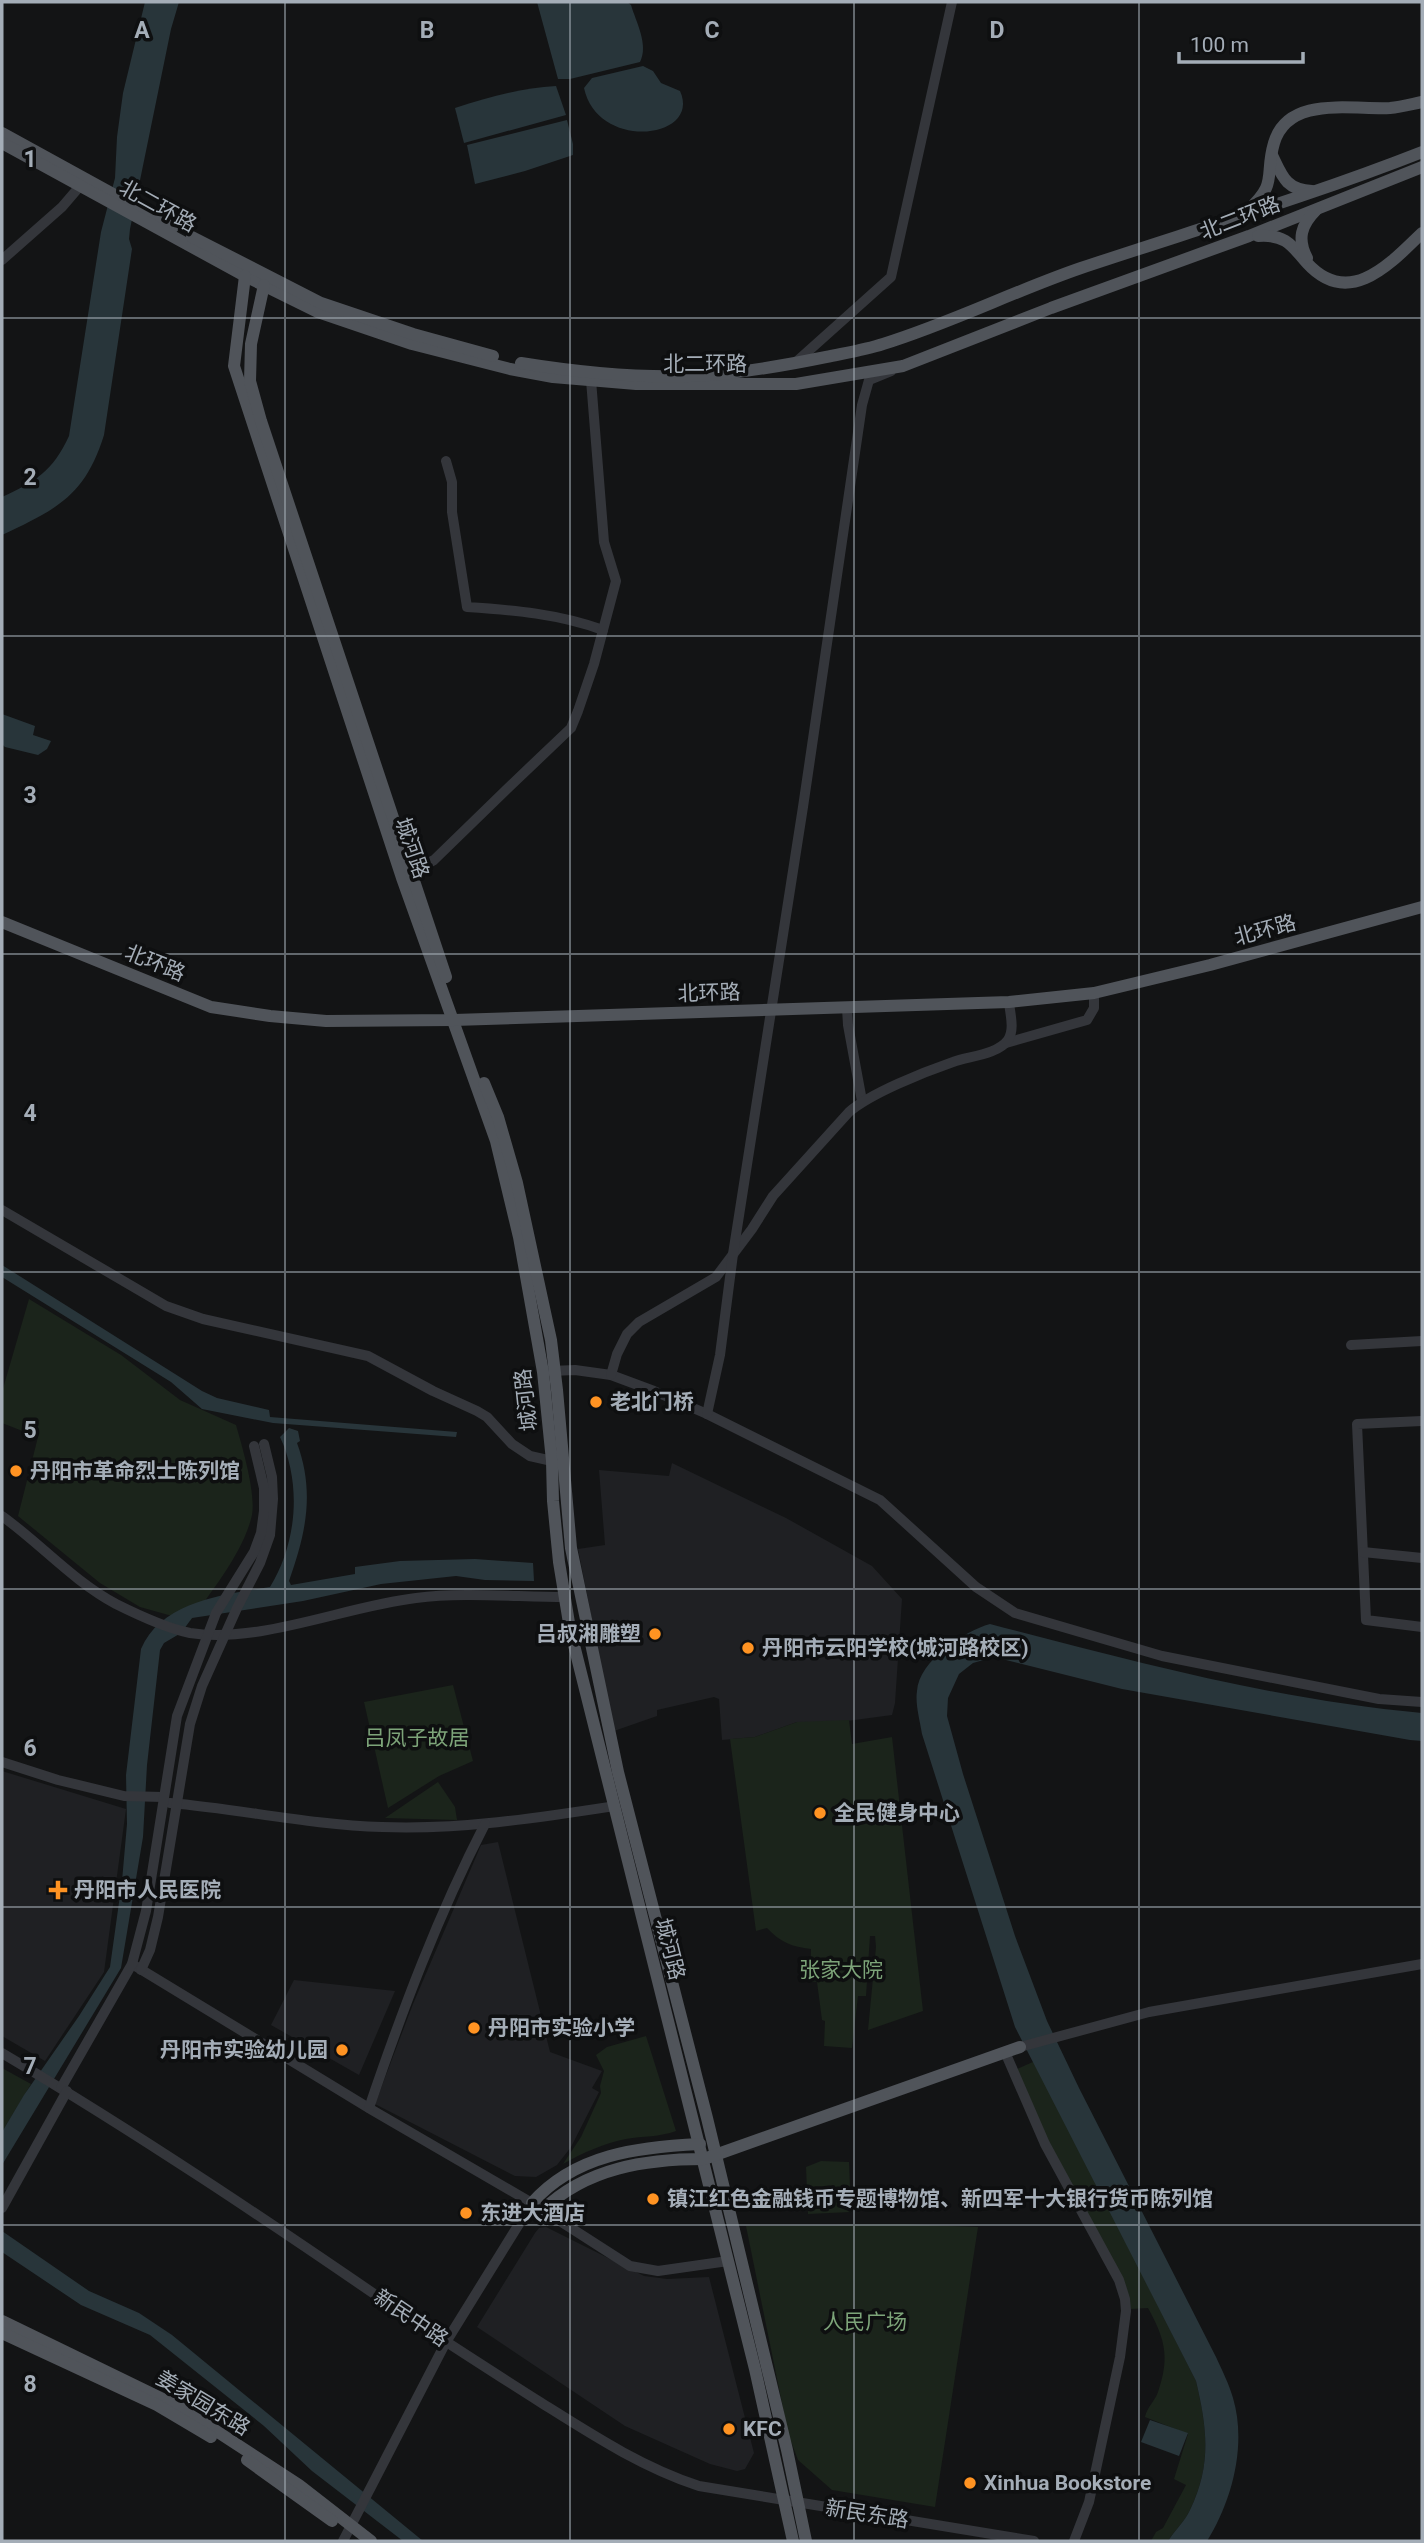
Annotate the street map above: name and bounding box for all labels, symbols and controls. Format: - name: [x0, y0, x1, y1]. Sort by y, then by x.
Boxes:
- text: A: [134, 17, 150, 44]
- text: B: [420, 17, 434, 44]
- text: C: [704, 17, 720, 44]
- text: D: [990, 17, 1004, 44]
- scale bar: [1179, 21, 1303, 65]
- text: 100 m: [1190, 33, 1249, 57]
- text: 1: [23, 146, 37, 173]
- street label: 北二环路: [115, 175, 201, 237]
- street label: 北二环路: [1196, 192, 1284, 244]
- street label: 北二环路: [663, 352, 747, 376]
- text: 2: [23, 464, 37, 491]
- text: 3: [23, 782, 37, 809]
- street label: 城河路: [390, 814, 434, 882]
- street label: 北环路: [1231, 910, 1299, 950]
- street label: 北环路: [121, 940, 189, 986]
- street label: 北环路: [677, 980, 741, 1006]
- text: 4: [23, 1100, 37, 1127]
- street label: 城河路: [511, 1367, 541, 1433]
- place label: 老北门桥: [610, 1390, 694, 1414]
- marker: 老北门桥: [588, 1394, 604, 1410]
- text: 5: [23, 1417, 37, 1444]
- place label: 丹阳市革命烈士陈列馆: [30, 1459, 240, 1483]
- marker: 丹阳市革命烈士陈列馆: [8, 1463, 24, 1479]
- place label: 吕叔湘雕塑: [536, 1622, 641, 1646]
- marker: 吕叔湘雕塑: [647, 1626, 663, 1642]
- place label: 丹阳市云阳学校(城河路校区): [762, 1636, 1029, 1660]
- marker: 丹阳市云阳学校(城河路校区): [740, 1640, 756, 1656]
- park label: 吕凤子故居: [365, 1726, 470, 1750]
- text: 6: [23, 1735, 37, 1762]
- place label: 全民健身中心: [834, 1801, 960, 1825]
- marker: 全民健身中心: [812, 1805, 828, 1821]
- place label: 丹阳市人民医院: [74, 1878, 221, 1902]
- marker: 丹阳市人民医院: [48, 1880, 68, 1900]
- street label: 城河路: [651, 1916, 689, 1982]
- park label: 张家大院: [799, 1958, 883, 1982]
- place label: 丹阳市实验小学: [488, 2016, 635, 2040]
- marker: 丹阳市实验小学: [466, 2020, 482, 2036]
- place label: 丹阳市实验幼儿园: [160, 2038, 328, 2062]
- marker: 丹阳市实验幼儿园: [334, 2042, 350, 2058]
- text: 7: [23, 2053, 37, 2080]
- place label: 镇江红色金融钱币专题博物馆、新四军十大银行货币陈列馆: [667, 2187, 1213, 2211]
- marker: 镇江红色金融钱币专题博物馆、新四军十大银行货币陈列馆: [645, 2191, 661, 2207]
- place label: 东进大酒店: [480, 2201, 585, 2225]
- marker: 东进大酒店: [458, 2205, 474, 2221]
- street label: 新民中路: [369, 2285, 453, 2351]
- park label: 人民广场: [823, 2310, 907, 2334]
- street label: 姜家园东路: [152, 2366, 254, 2440]
- text: 8: [23, 2371, 37, 2398]
- place label: KFC: [743, 2417, 782, 2441]
- marker: KFC: [721, 2421, 737, 2437]
- place label: Xinhua Bookstore: [984, 2471, 1151, 2495]
- marker: Xinhua Bookstore: [962, 2475, 978, 2491]
- street label: 新民东路: [824, 2496, 910, 2532]

